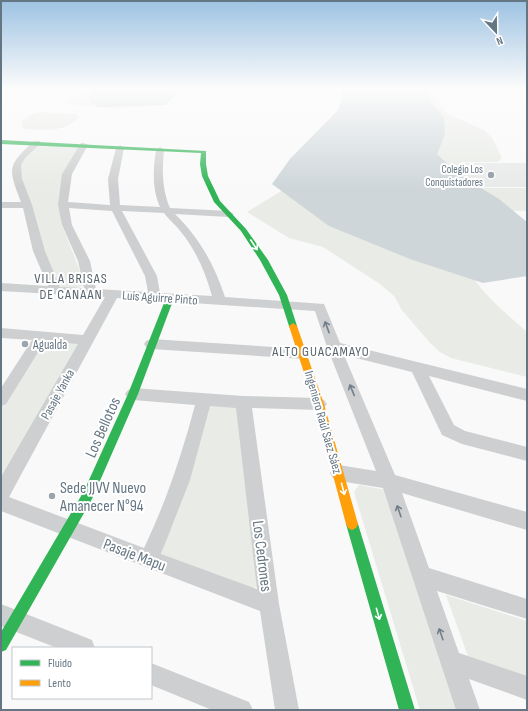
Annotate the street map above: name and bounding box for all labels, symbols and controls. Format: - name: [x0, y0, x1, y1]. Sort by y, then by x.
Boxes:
- north arrow: [476, 12, 516, 52]
- text: N: [494, 34, 505, 48]
- place label: Colegio Los Conquistadores: [425, 163, 483, 189]
- marker: Colegio Los Conquistadores: [486, 170, 496, 180]
- one-way arrow: [250, 239, 258, 250]
- district label: VILLA BRISAS DE CANAAN: [34, 270, 108, 303]
- street label: Luis Aguirre Pinto: [122, 287, 198, 309]
- one-way arrow: [323, 321, 331, 333]
- place label: Agualda: [32, 337, 67, 353]
- marker: Agualda: [20, 339, 30, 349]
- district label: ALTO GUACAMAYO: [271, 343, 370, 360]
- street label: Pasaje Yanka: [38, 367, 78, 422]
- street label: Ingeniero Raúl Sáez Sáez: [301, 369, 345, 476]
- one-way arrow: [347, 384, 355, 396]
- street label: Los Bellotos: [82, 394, 125, 461]
- place label: Sede JJVV Nuevo Amanecer N°94: [59, 479, 146, 516]
- one-way arrow: [340, 482, 347, 495]
- marker: Sede JJVV Nuevo Amanecer N°94: [47, 491, 57, 501]
- one-way arrow: [395, 504, 402, 517]
- street label: Los Cedrones: [248, 520, 275, 593]
- street label: Pasaje Mapu: [101, 535, 168, 576]
- one-way arrow: [375, 608, 382, 621]
- one-way arrow: [437, 627, 444, 640]
- legend: [12, 647, 152, 699]
- text: Fluido: [48, 656, 72, 671]
- text: Lento: [48, 676, 71, 691]

